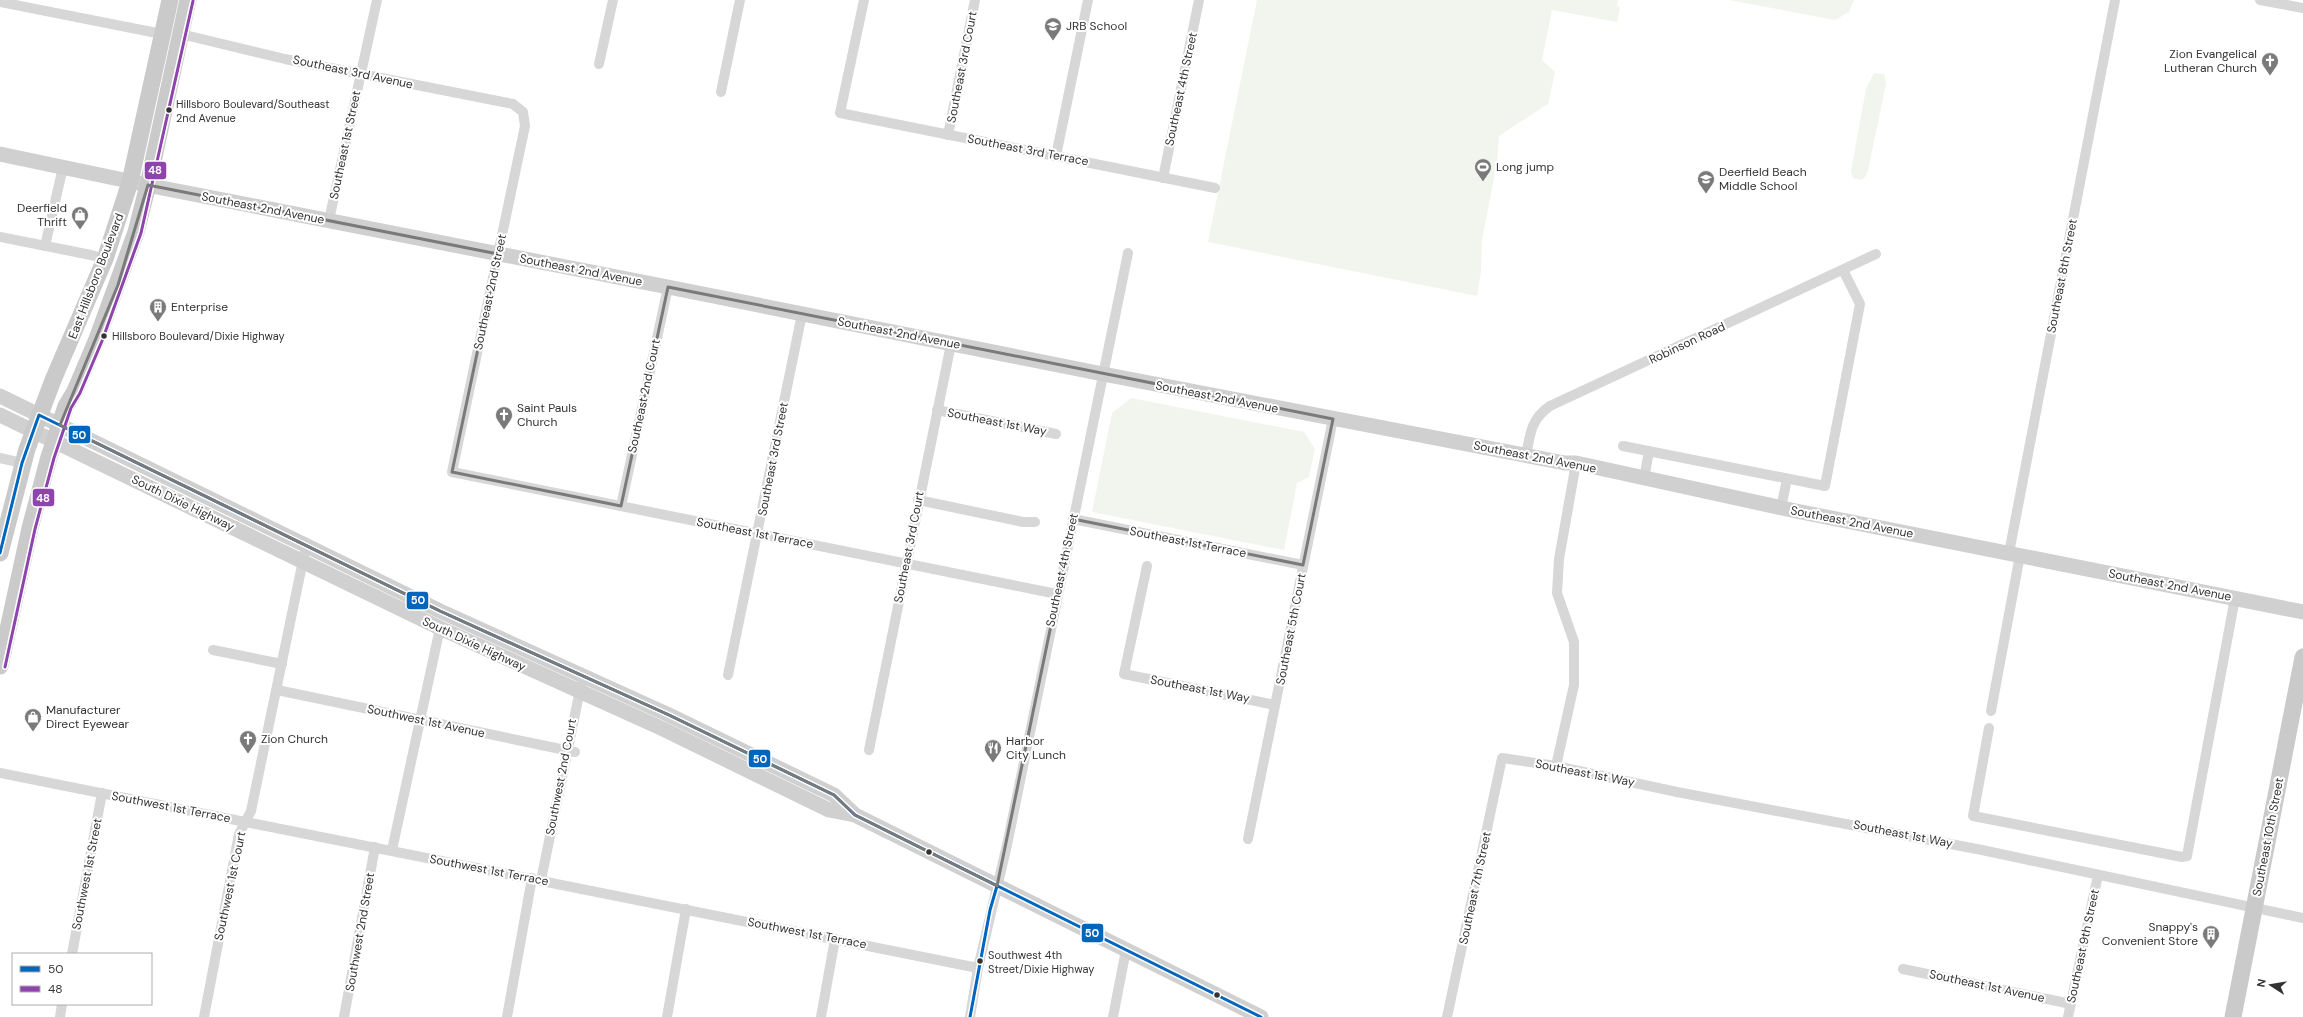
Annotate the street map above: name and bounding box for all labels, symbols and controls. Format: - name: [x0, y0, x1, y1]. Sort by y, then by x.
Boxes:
- street label: Southeast 3rd Court: [943, 10, 981, 124]
- school or university icon: JRB School: [1043, 16, 1063, 41]
- place label: JRB School: [1066, 18, 1127, 34]
- street label: Southeast 4th Street: [1161, 30, 1201, 147]
- place label: Zion Evangelical Lutheran Church: [2164, 46, 2257, 76]
- street label: Southeast 3rd Avenue: [291, 51, 415, 93]
- church icon: Zion Evangelical Lutheran Church: [2260, 51, 2280, 76]
- street label: Southeast 1st Street: [326, 89, 364, 201]
- place label: Hillsboro Boulevard/Southeast 2nd Avenue: [176, 97, 329, 125]
- marker: Hillsboro Boulevard/Southeast 2nd Avenue: [164, 105, 174, 115]
- street label: Southeast 3rd Terrace: [966, 130, 1090, 170]
- sports icon: Long jump: [1473, 157, 1493, 182]
- place label: Long jump: [1496, 159, 1554, 175]
- line badge: 48: [144, 161, 167, 180]
- text: 48: [148, 163, 162, 177]
- place label: Deerfield Beach Middle School: [1719, 164, 1807, 194]
- school or university icon: Deerfield Beach Middle School: [1696, 169, 1716, 194]
- street label: Southeast 2nd Avenue: [200, 188, 326, 228]
- place label: Deerfield Thrift: [17, 200, 67, 230]
- shop icon: Deerfield Thrift: [70, 205, 90, 230]
- street label: East Hillsboro Boulevard: [65, 211, 127, 341]
- street label: Southeast 8th Street: [2043, 217, 2081, 334]
- street label: Southeast 2nd Street: [470, 232, 510, 351]
- street label: Southeast 2nd Avenue: [518, 250, 644, 290]
- building icon: Enterprise: [148, 297, 168, 322]
- place label: Enterprise: [171, 299, 228, 315]
- street label: Southeast 2nd Avenue: [836, 313, 962, 353]
- street label: Robinson Road: [1646, 318, 1728, 368]
- place label: Hillsboro Boulevard/Dixie Highway: [112, 329, 285, 343]
- marker: Hillsboro Boulevard/Dixie Highway: [99, 331, 109, 341]
- street label: Southeast 2nd Court: [624, 337, 664, 454]
- street label: Southeast 2nd Avenue: [1154, 377, 1280, 417]
- place label: Saint Pauls Church: [517, 400, 577, 430]
- street label: Southeast 3rd Street: [754, 400, 792, 517]
- church icon: Saint Pauls Church: [494, 405, 514, 430]
- street label: Southeast 1st Way: [946, 405, 1048, 440]
- line badge: 50: [68, 425, 91, 444]
- text: 50: [72, 428, 87, 442]
- street label: Southeast 2nd Avenue: [1472, 437, 1598, 477]
- street label: South Dixie Highway: [129, 471, 237, 535]
- line badge: 48: [32, 488, 55, 507]
- street label: Southeast 3rd Court: [890, 490, 928, 604]
- text: 48: [36, 491, 50, 505]
- street label: Southeast 2nd Avenue: [1789, 502, 1915, 542]
- street label: Southeast 4th Street: [1042, 511, 1082, 628]
- street label: Southeast 1st Terrace: [695, 514, 815, 552]
- street label: Southeast 1st Terrace: [1128, 523, 1248, 561]
- street label: Southeast 2nd Avenue: [2107, 565, 2233, 605]
- street label: Southeast 5th Court: [1272, 572, 1310, 686]
- line badge: 50: [406, 591, 429, 610]
- text: 50: [411, 593, 426, 607]
- street label: South Dixie Highway: [420, 613, 529, 675]
- street label: Southeast 1st Way: [1149, 672, 1251, 707]
- street label: Southwest 1st Avenue: [366, 701, 487, 741]
- place label: Manufacturer Direct Eyewear: [46, 702, 129, 732]
- shop icon: Manufacturer Direct Eyewear: [23, 707, 43, 732]
- street label: Southwest 2nd Court: [542, 717, 580, 837]
- church icon: Zion Church: [238, 729, 258, 754]
- place label: Zion Church: [261, 731, 328, 747]
- place label: Harbor City Lunch: [1006, 733, 1066, 763]
- restaurant icon: Harbor City Lunch: [983, 738, 1003, 763]
- line badge: 50: [748, 749, 771, 768]
- text: 50: [753, 752, 768, 766]
- street label: Southeast 1st Way: [1534, 756, 1636, 791]
- street label: Southeast 10th Street: [2249, 776, 2287, 898]
- street label: Southwest 1st Terrace: [110, 788, 232, 826]
- street label: Southwest 1st Street: [68, 817, 106, 931]
- street label: Southeast 1st Way: [1852, 817, 1954, 852]
- street label: Southwest 1st Court: [211, 830, 249, 942]
- street label: Southeast 7th Street: [1455, 830, 1495, 946]
- unlabelled marker: [924, 847, 934, 857]
- street label: Southwest 1st Terrace: [428, 851, 550, 889]
- street label: Southwest 2nd Street: [342, 871, 378, 993]
- street label: Southeast 9th Street: [2063, 887, 2103, 1004]
- street label: Southwest 1st Terrace: [746, 914, 868, 952]
- place label: Snappy's Convenient Store: [2102, 919, 2198, 949]
- line badge: 50: [1081, 923, 1104, 943]
- building icon: Snappy's Convenient Store: [2201, 924, 2221, 949]
- text: 50: [1085, 926, 1100, 940]
- place label: Southwest 4th Street/Dixie Highway: [988, 948, 1094, 976]
- legend: [12, 953, 152, 1005]
- marker: Southwest 4th Street/Dixie Highway: [975, 956, 985, 966]
- text: 50: [48, 961, 64, 977]
- north arrow: [2251, 965, 2291, 1005]
- street label: Southeast 1st Avenue: [1928, 966, 2046, 1006]
- text: N: [2254, 978, 2269, 988]
- text: 48: [48, 981, 63, 997]
- unlabelled marker: [1212, 990, 1222, 1000]

